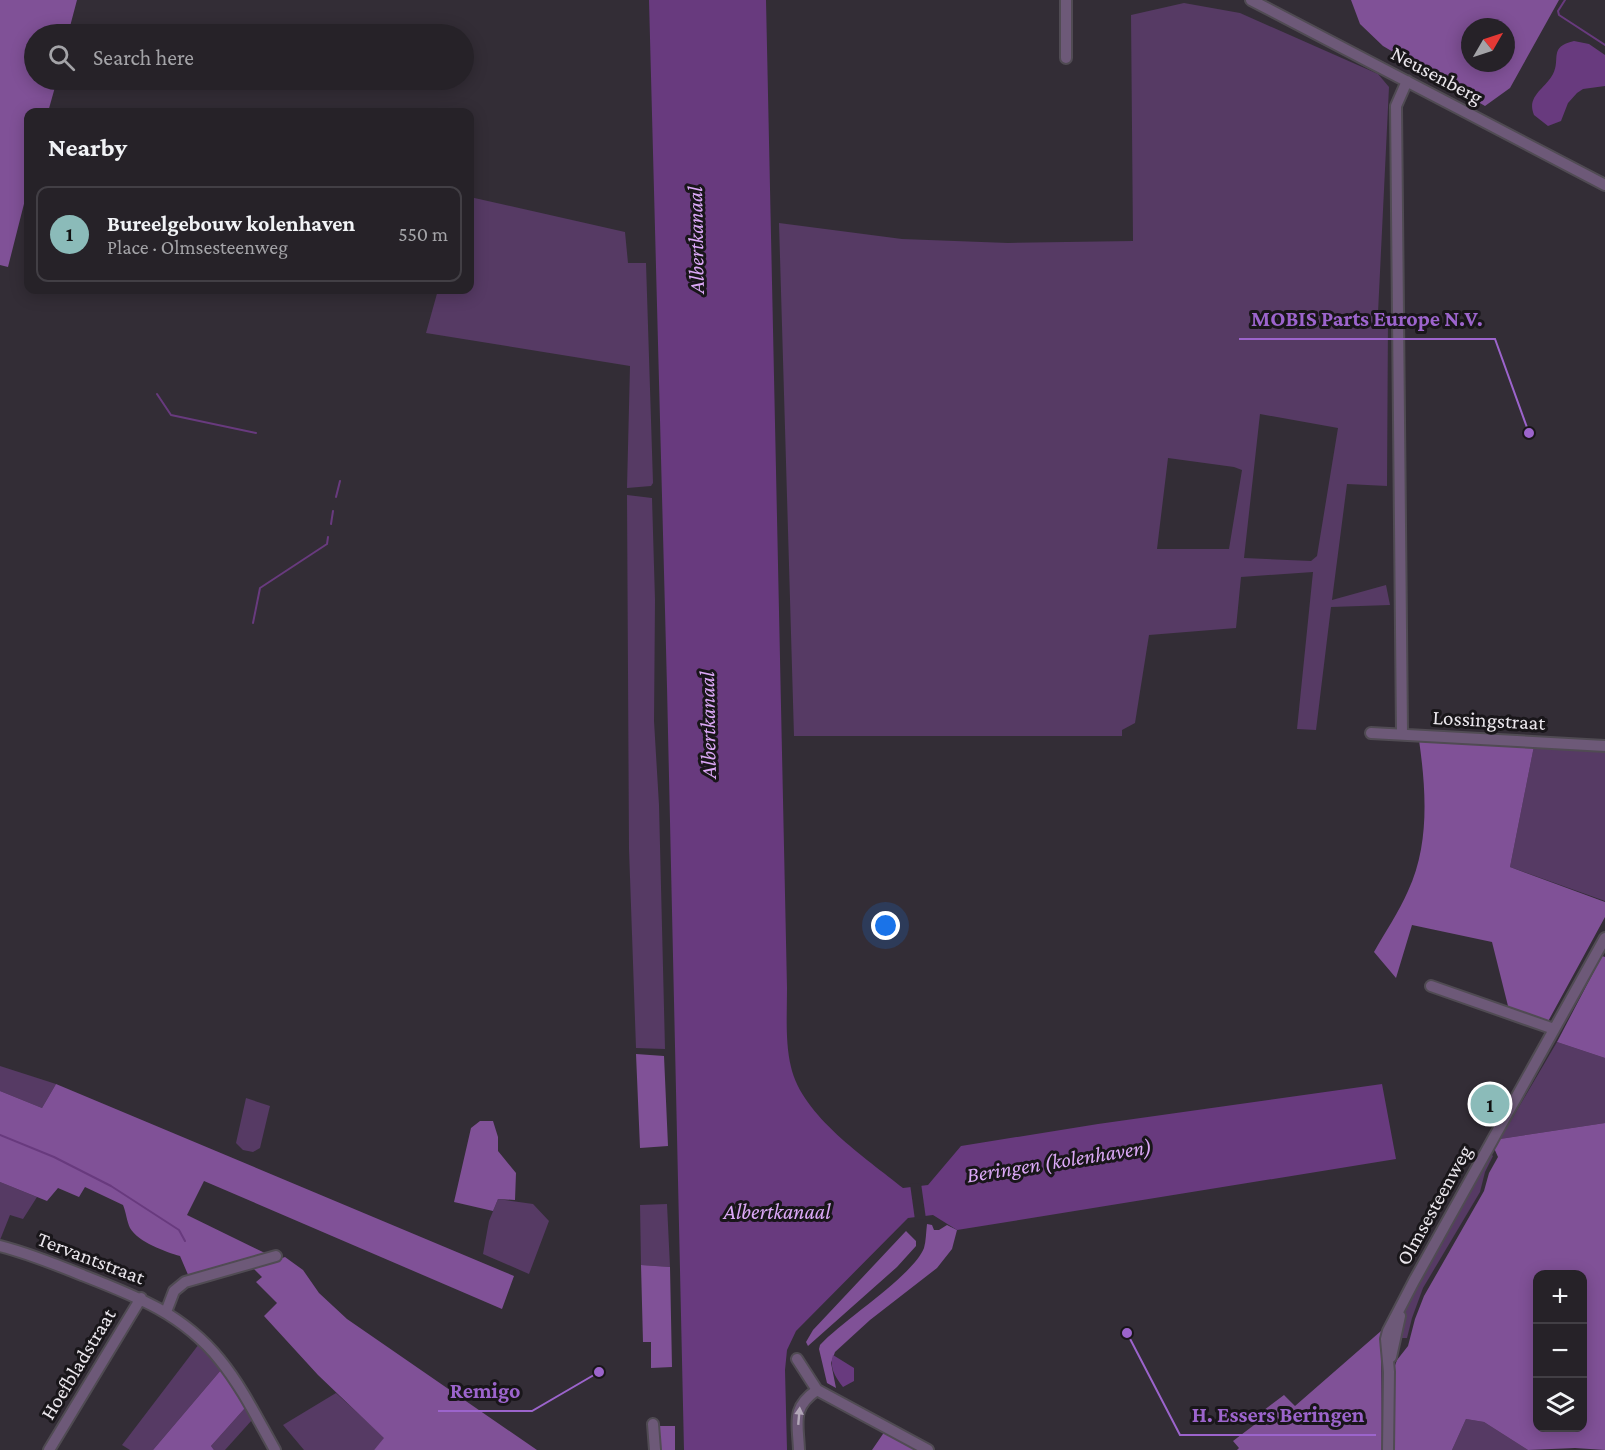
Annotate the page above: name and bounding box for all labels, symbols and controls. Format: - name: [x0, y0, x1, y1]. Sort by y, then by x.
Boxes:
- north arrow: [1461, 18, 1515, 72]
- search box: [24, 24, 474, 90]
- icon: search: [45, 41, 78, 74]
- street label: Neusenberg: [1387, 41, 1487, 109]
- text: Search here: [93, 45, 194, 70]
- text: Nearby: [48, 133, 127, 162]
- water label: Albertkanaal: [682, 186, 709, 295]
- text: Bureelgebouw kolenhaven: [107, 211, 355, 236]
- text: 1: [66, 223, 73, 245]
- text: 550 m: [398, 223, 448, 245]
- text: Place · Olmsesteenweg: [107, 236, 288, 258]
- callout: MOBIS Parts Europe N.V.: [1239, 299, 1495, 339]
- text: MOBIS Parts Europe N.V.: [1251, 306, 1483, 331]
- water label: Albertkanaal: [694, 671, 721, 780]
- street label: Lossingstraat: [1432, 705, 1547, 735]
- your location: [871, 911, 900, 940]
- pin: 1: [1470, 1082, 1510, 1126]
- water label: Beringen (kolenhaven): [965, 1134, 1154, 1188]
- street label: Olmsesteenweg: [1391, 1141, 1477, 1269]
- water label: Albertkanaal: [722, 1199, 831, 1224]
- street label: Tervantstraat: [34, 1227, 149, 1290]
- map controls: [1533, 1270, 1587, 1432]
- button: +: [1533, 1270, 1587, 1324]
- street label: Hoefbladstraat: [35, 1303, 121, 1424]
- button: −: [1533, 1324, 1587, 1378]
- callout: Remigo: [438, 1371, 532, 1411]
- text: Remigo: [450, 1378, 520, 1403]
- button: layers: [1533, 1378, 1587, 1432]
- callout: H. Essers Beringen: [1180, 1395, 1376, 1435]
- text: H. Essers Beringen: [1192, 1402, 1365, 1427]
- one-way arrow: [794, 1406, 804, 1425]

